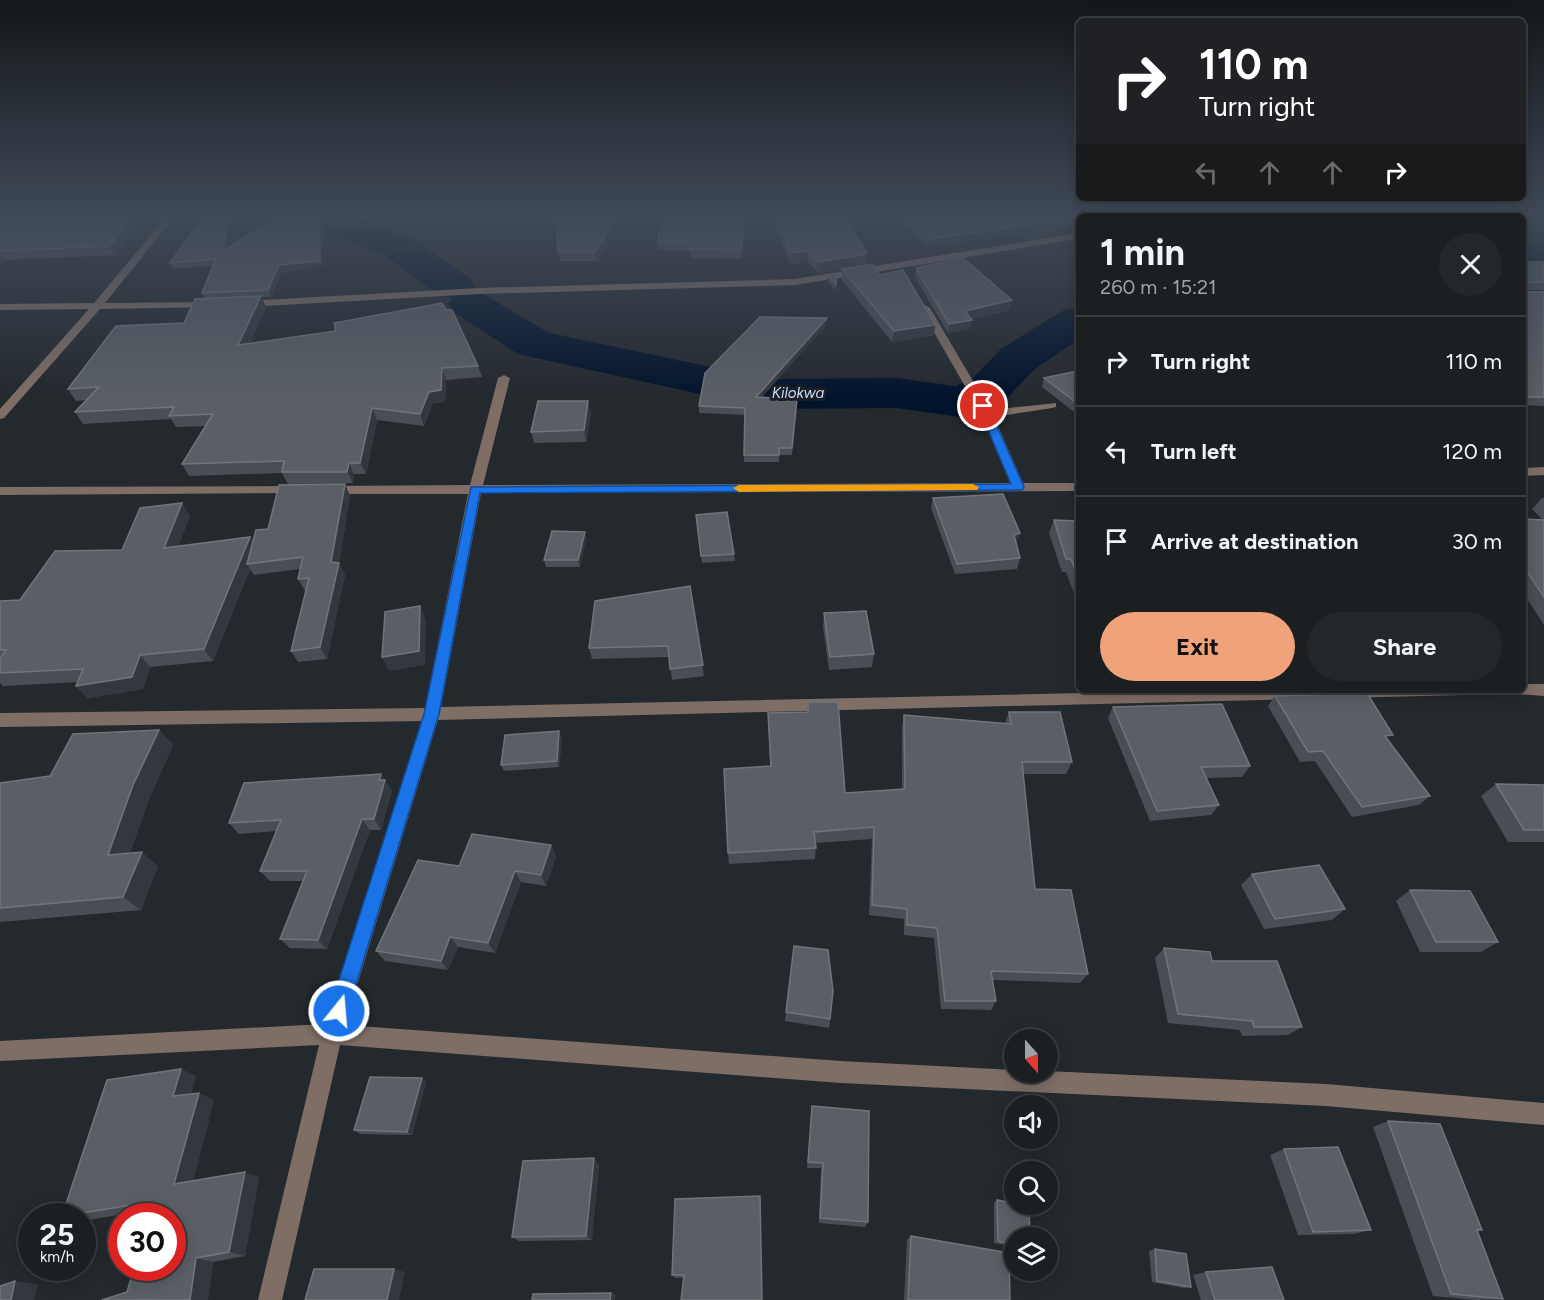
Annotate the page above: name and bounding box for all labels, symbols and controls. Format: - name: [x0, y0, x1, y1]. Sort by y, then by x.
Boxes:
- text: 110 m: [1199, 39, 1308, 90]
- icon: right: [1100, 42, 1178, 120]
- text: Turn right: [1199, 90, 1315, 123]
- icon: left: [1190, 156, 1223, 189]
- icon: ahead: [1253, 156, 1286, 189]
- icon: ahead: [1316, 156, 1349, 189]
- icon: right: [1379, 156, 1412, 189]
- text: 1 min: [1100, 231, 1185, 274]
- button: close: [1439, 233, 1502, 296]
- text: 260 m · 15:21: [1100, 275, 1217, 299]
- icon: right: [1100, 345, 1133, 378]
- text: Turn right: [1151, 348, 1250, 375]
- text: 110 m: [1446, 348, 1502, 375]
- pin: [957, 380, 1008, 431]
- water label: Kilokwa: [772, 384, 824, 402]
- icon: arrive: [966, 389, 999, 422]
- icon: left: [1100, 435, 1133, 468]
- text: Turn left: [1151, 438, 1237, 465]
- text: 120 m: [1442, 438, 1502, 465]
- icon: arrive: [1100, 525, 1133, 558]
- text: Arrive at destination: [1151, 528, 1359, 555]
- text: 30 m: [1452, 528, 1502, 555]
- button: Exit: [1100, 612, 1295, 681]
- button: Share: [1307, 612, 1502, 681]
- position arrow: [307, 979, 371, 1043]
- north arrow: [1004, 1029, 1058, 1083]
- map controls: [1004, 1029, 1058, 1281]
- button: sound: [1004, 1095, 1058, 1149]
- button: search: [1004, 1161, 1058, 1215]
- speed limit sign: 30: [108, 1203, 186, 1281]
- text: 25: [40, 1216, 74, 1253]
- button: layers: [1004, 1227, 1058, 1281]
- text: km/h: [40, 1248, 74, 1266]

